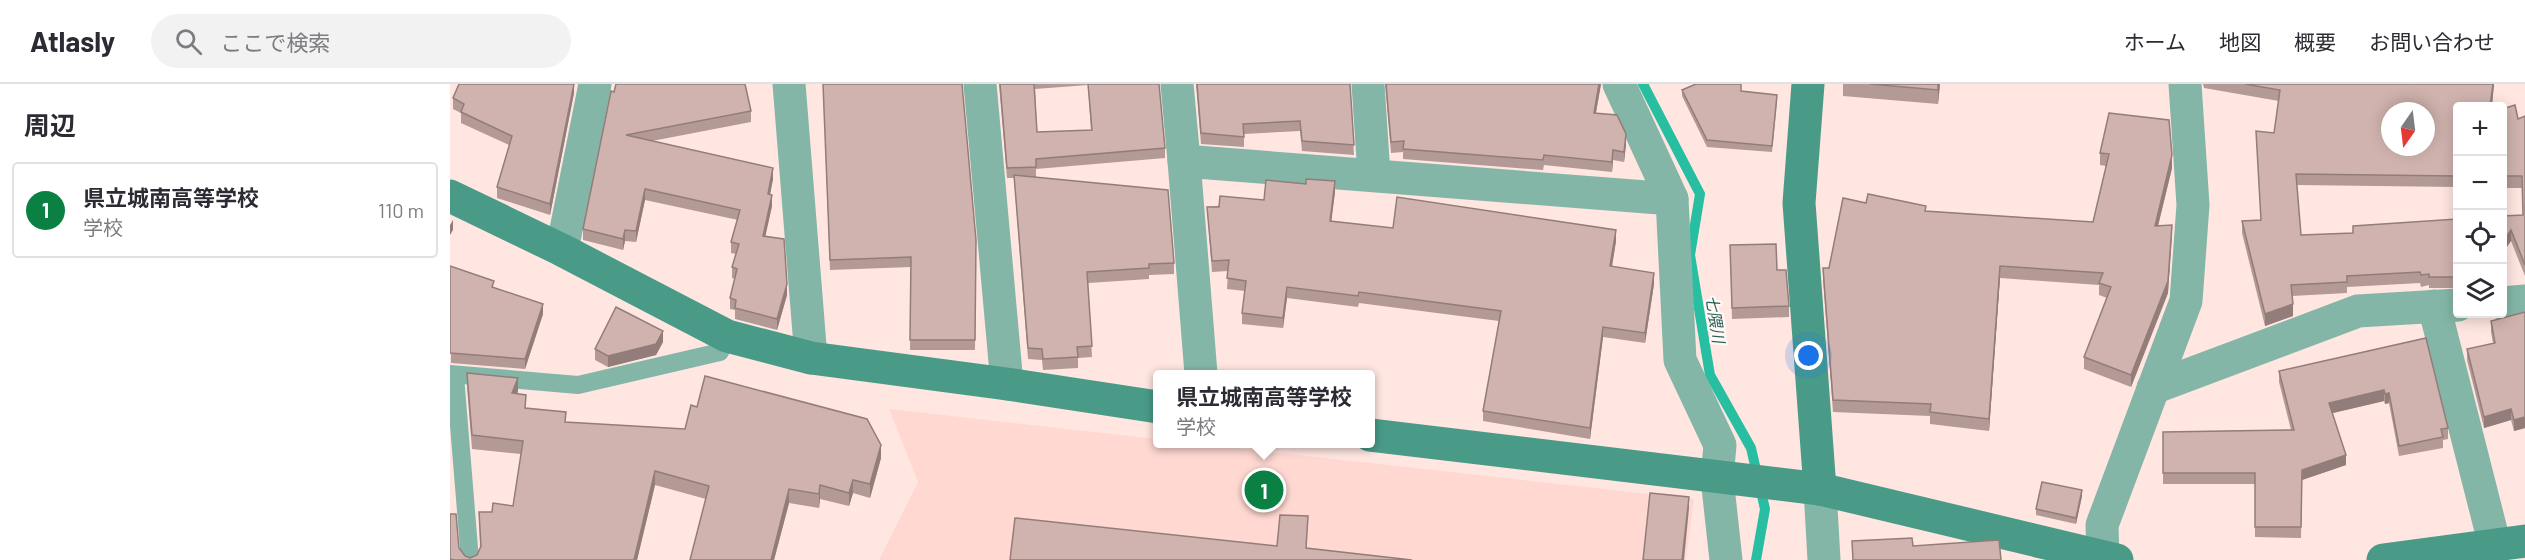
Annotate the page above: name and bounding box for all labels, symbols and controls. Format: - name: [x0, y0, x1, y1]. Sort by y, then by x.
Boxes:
- search box: [151, 14, 571, 68]
- text: Atlasly: [30, 24, 115, 58]
- icon: search: [172, 25, 205, 58]
- text: ここで検索: [220, 29, 330, 55]
- text: ホーム: [2124, 29, 2186, 54]
- text: 地図: [2219, 29, 2261, 54]
- text: 概要: [2294, 29, 2336, 54]
- text: お問い合わせ: [2369, 29, 2495, 54]
- north arrow: [2381, 102, 2435, 156]
- map controls: [2453, 102, 2507, 318]
- button: +: [2453, 102, 2507, 156]
- text: 周辺: [24, 109, 76, 140]
- button: −: [2453, 156, 2507, 210]
- text: 県立城南高等学校: [83, 184, 259, 210]
- text: 1: [42, 198, 49, 222]
- text: 110 m: [378, 198, 424, 222]
- button: locate: [2453, 210, 2507, 264]
- text: 学校: [83, 215, 123, 239]
- button: layers: [2453, 264, 2507, 318]
- water label: 七隈川: [1703, 294, 1729, 346]
- your location: [1794, 341, 1823, 370]
- popup: [1153, 370, 1375, 448]
- text: 県立城南高等学校: [1176, 383, 1352, 409]
- text: 学校: [1176, 414, 1216, 438]
- pin: 1: [1244, 468, 1284, 512]

